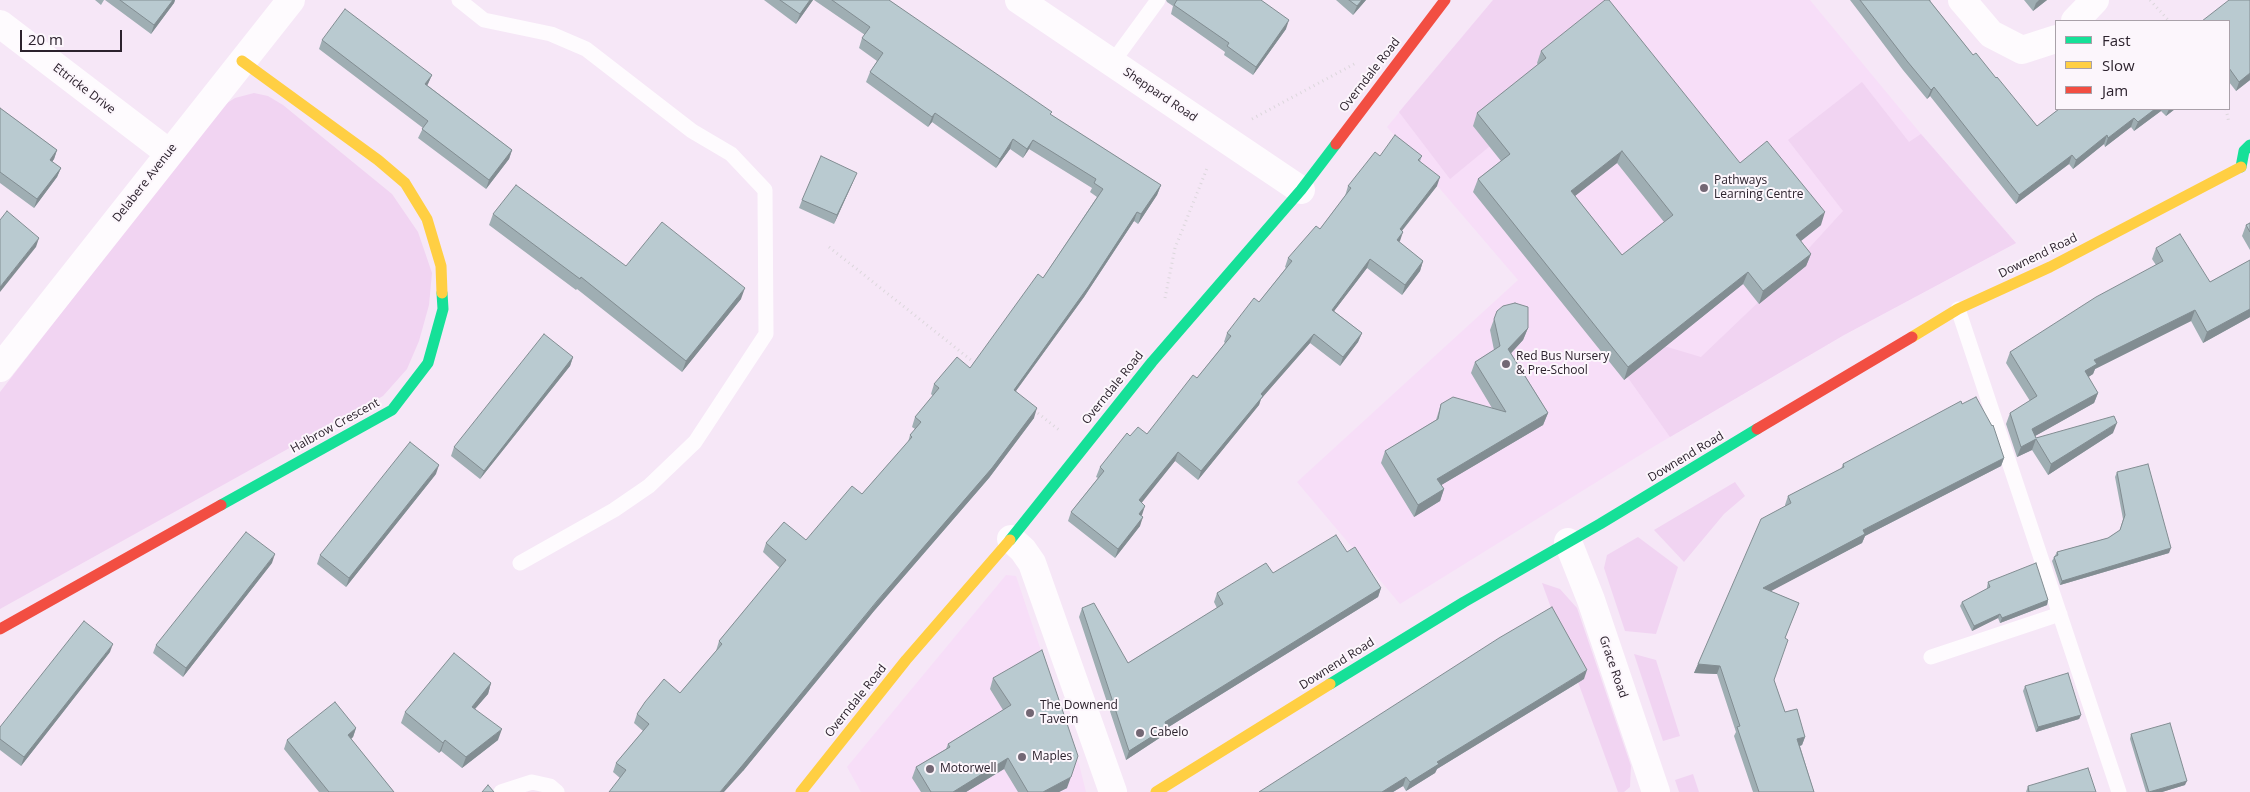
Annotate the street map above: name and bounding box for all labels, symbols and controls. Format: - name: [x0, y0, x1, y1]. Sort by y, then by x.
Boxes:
- scale bar: [22, 20, 125, 52]
- legend: [2055, 20, 2230, 110]
- text: 20 m: [28, 29, 63, 49]
- text: Fast: [2102, 30, 2131, 50]
- street label: Overndale Road: [1337, 35, 1403, 115]
- text: Slow: [2102, 55, 2135, 75]
- street label: Ettricke Drive: [50, 61, 118, 117]
- street label: Sheppard Road: [1120, 65, 1200, 125]
- text: Jam: [2102, 80, 2128, 100]
- street label: Delabere Avenue: [110, 141, 180, 225]
- place label: Pathways Learning Centre: [1714, 174, 1804, 202]
- marker: Pathways Learning Centre: [1698, 182, 1710, 194]
- street label: Downend Road: [1996, 231, 2080, 281]
- street label: Overndale Road: [1079, 349, 1147, 427]
- place label: Red Bus Nursery & Pre-School: [1516, 350, 1609, 378]
- marker: Red Bus Nursery & Pre-School: [1500, 358, 1512, 370]
- street label: Halbrow Crescent: [288, 396, 382, 456]
- street label: Downend Road: [1646, 429, 1726, 485]
- street label: Grace Road: [1596, 634, 1630, 700]
- street label: Downend Road: [1297, 635, 1377, 693]
- street label: Overndale Road: [822, 662, 890, 740]
- place label: The Downend Tavern: [1040, 699, 1118, 727]
- marker: The Downend Tavern: [1024, 707, 1036, 719]
- place label: Cabelo: [1150, 726, 1189, 740]
- marker: Cabelo: [1134, 727, 1146, 739]
- place label: Maples: [1032, 750, 1072, 764]
- marker: Maples: [1016, 751, 1028, 763]
- place label: Motorwell: [940, 762, 997, 776]
- marker: Motorwell: [924, 763, 936, 775]

